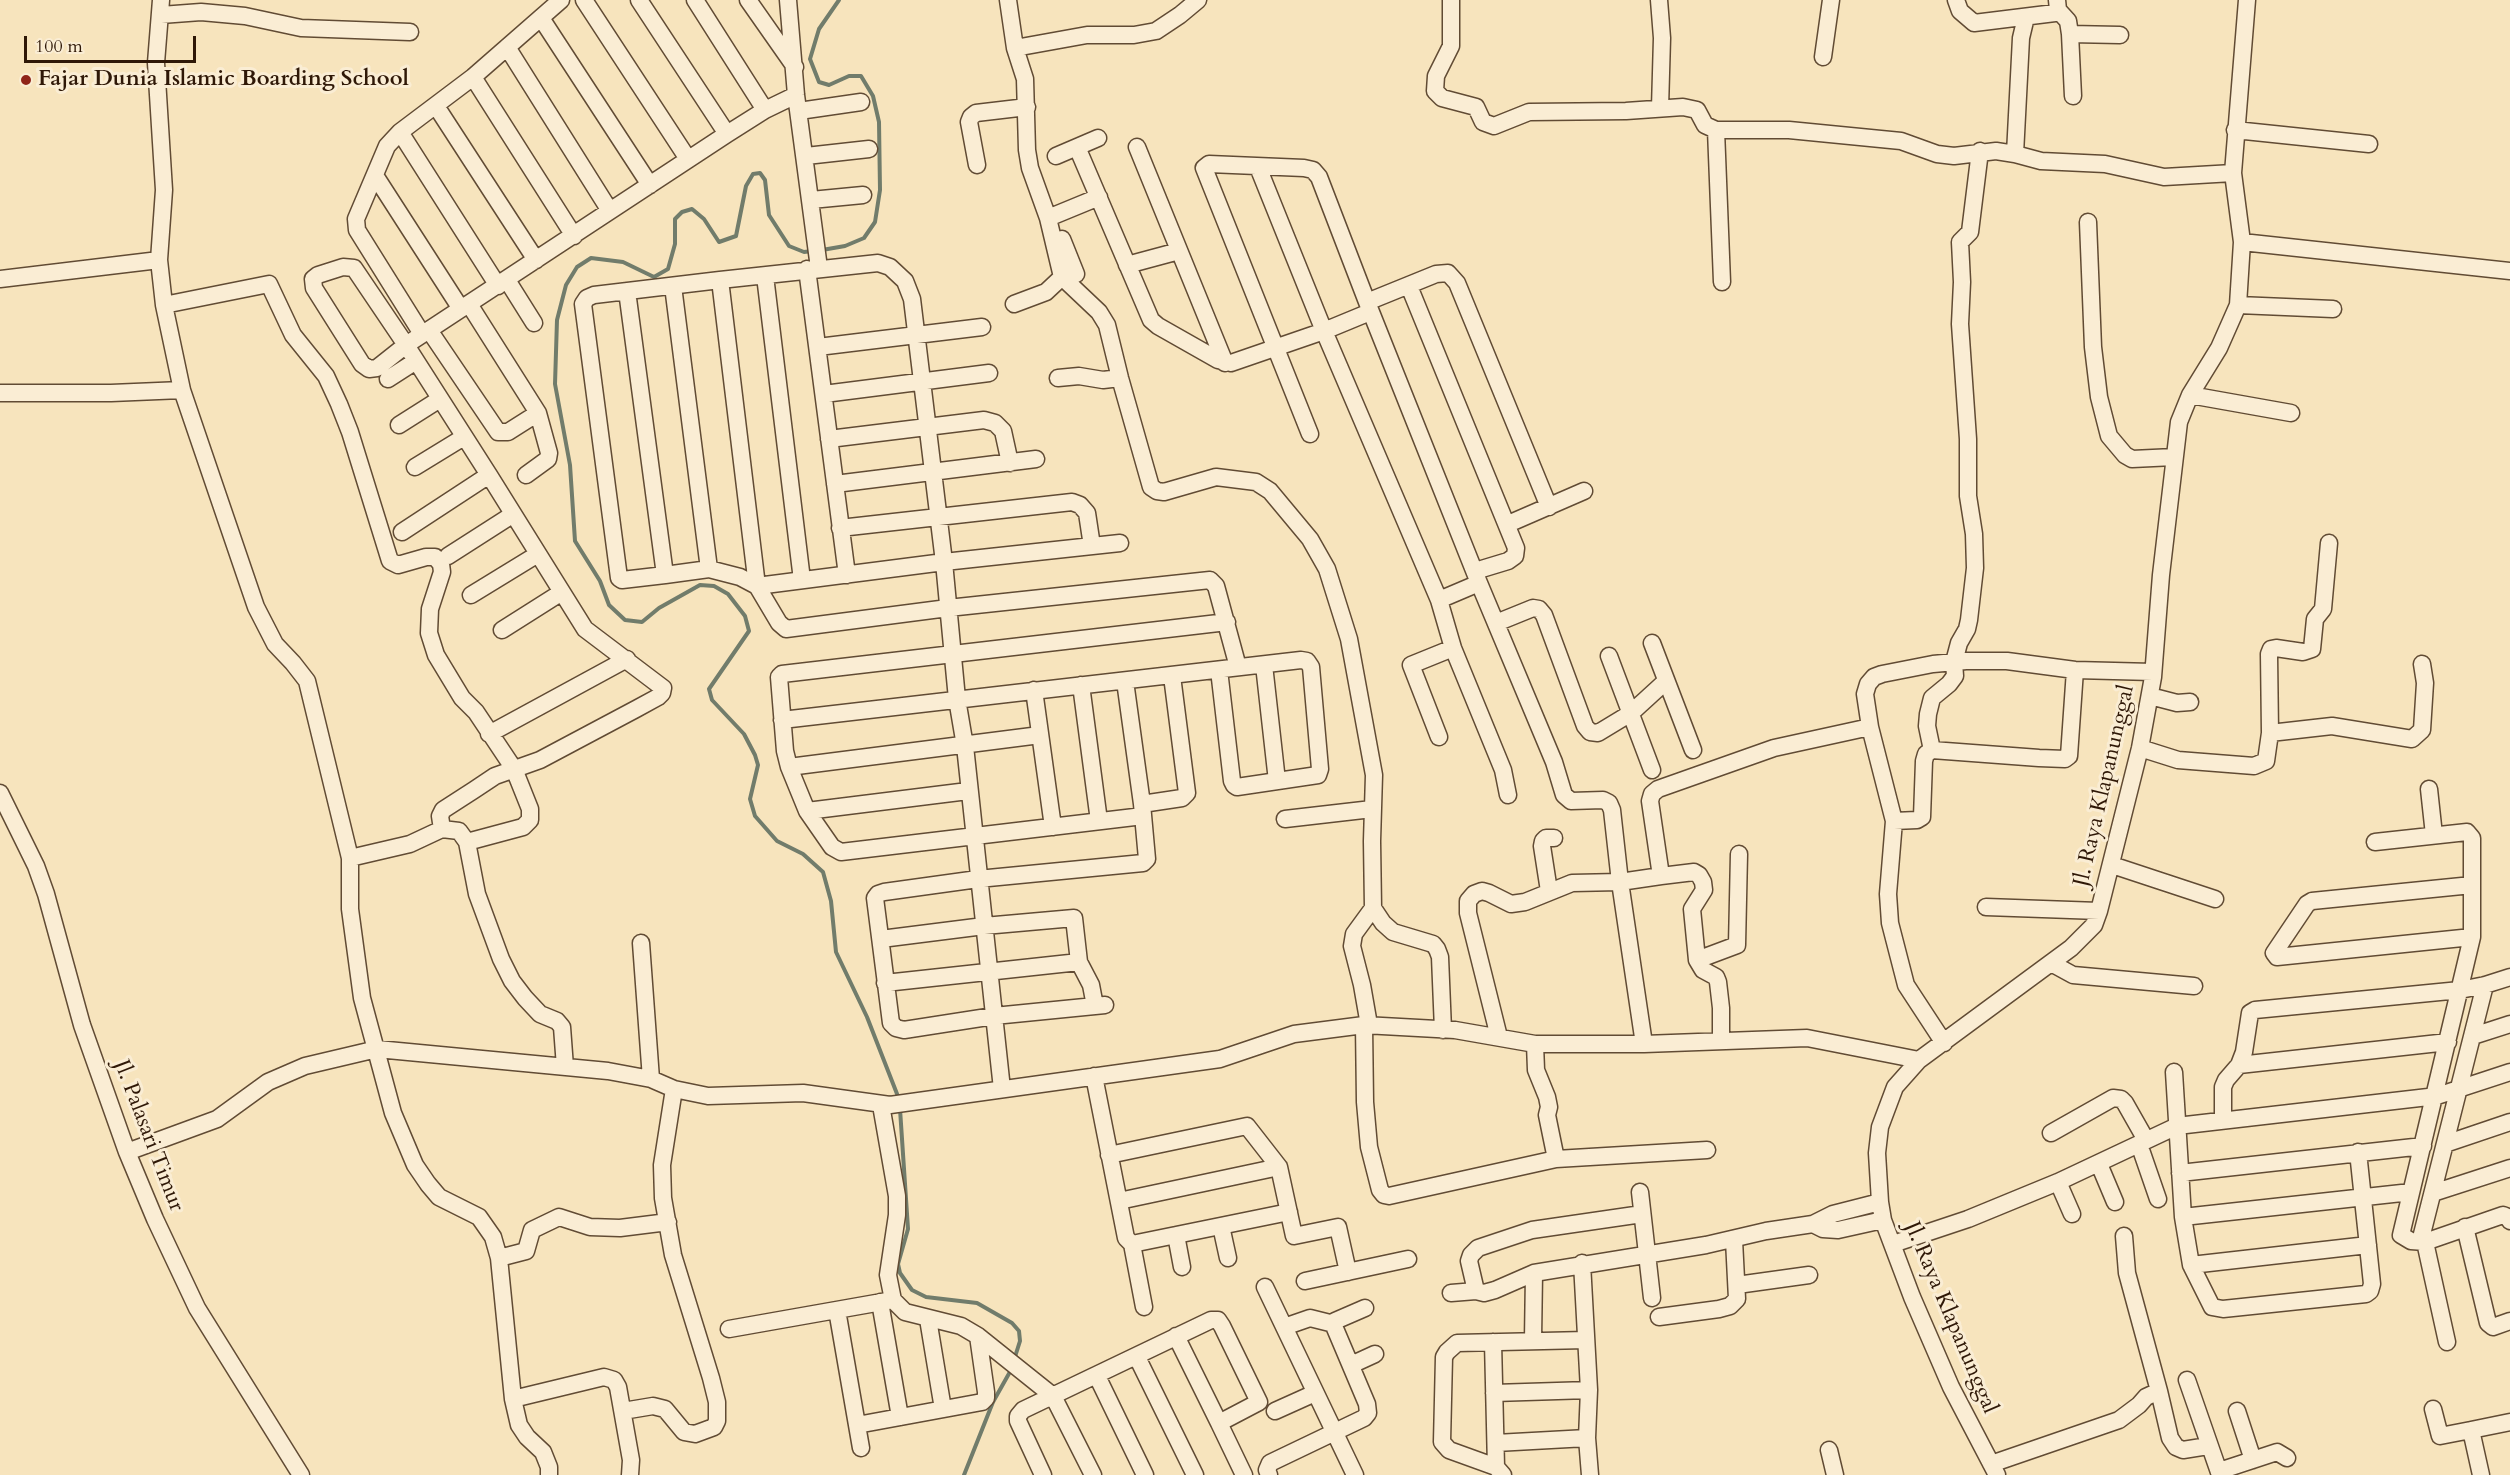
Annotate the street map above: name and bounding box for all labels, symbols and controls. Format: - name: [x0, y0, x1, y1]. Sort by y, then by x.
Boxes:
- scale bar: [27, 24, 200, 62]
- text: 100 m: [35, 34, 83, 59]
- place label: Fajar Dunia Islamic Boarding School: [38, 67, 409, 93]
- marker: Fajar Dunia Islamic Boarding School: [19, 73, 33, 87]
- street label: Jl. Raya Klapanunggal: [2069, 683, 2141, 889]
- street label: Jl. Palasari Timur: [107, 1057, 189, 1215]
- street label: Jl. Raya Klapanunggal: [1898, 1218, 2002, 1418]

